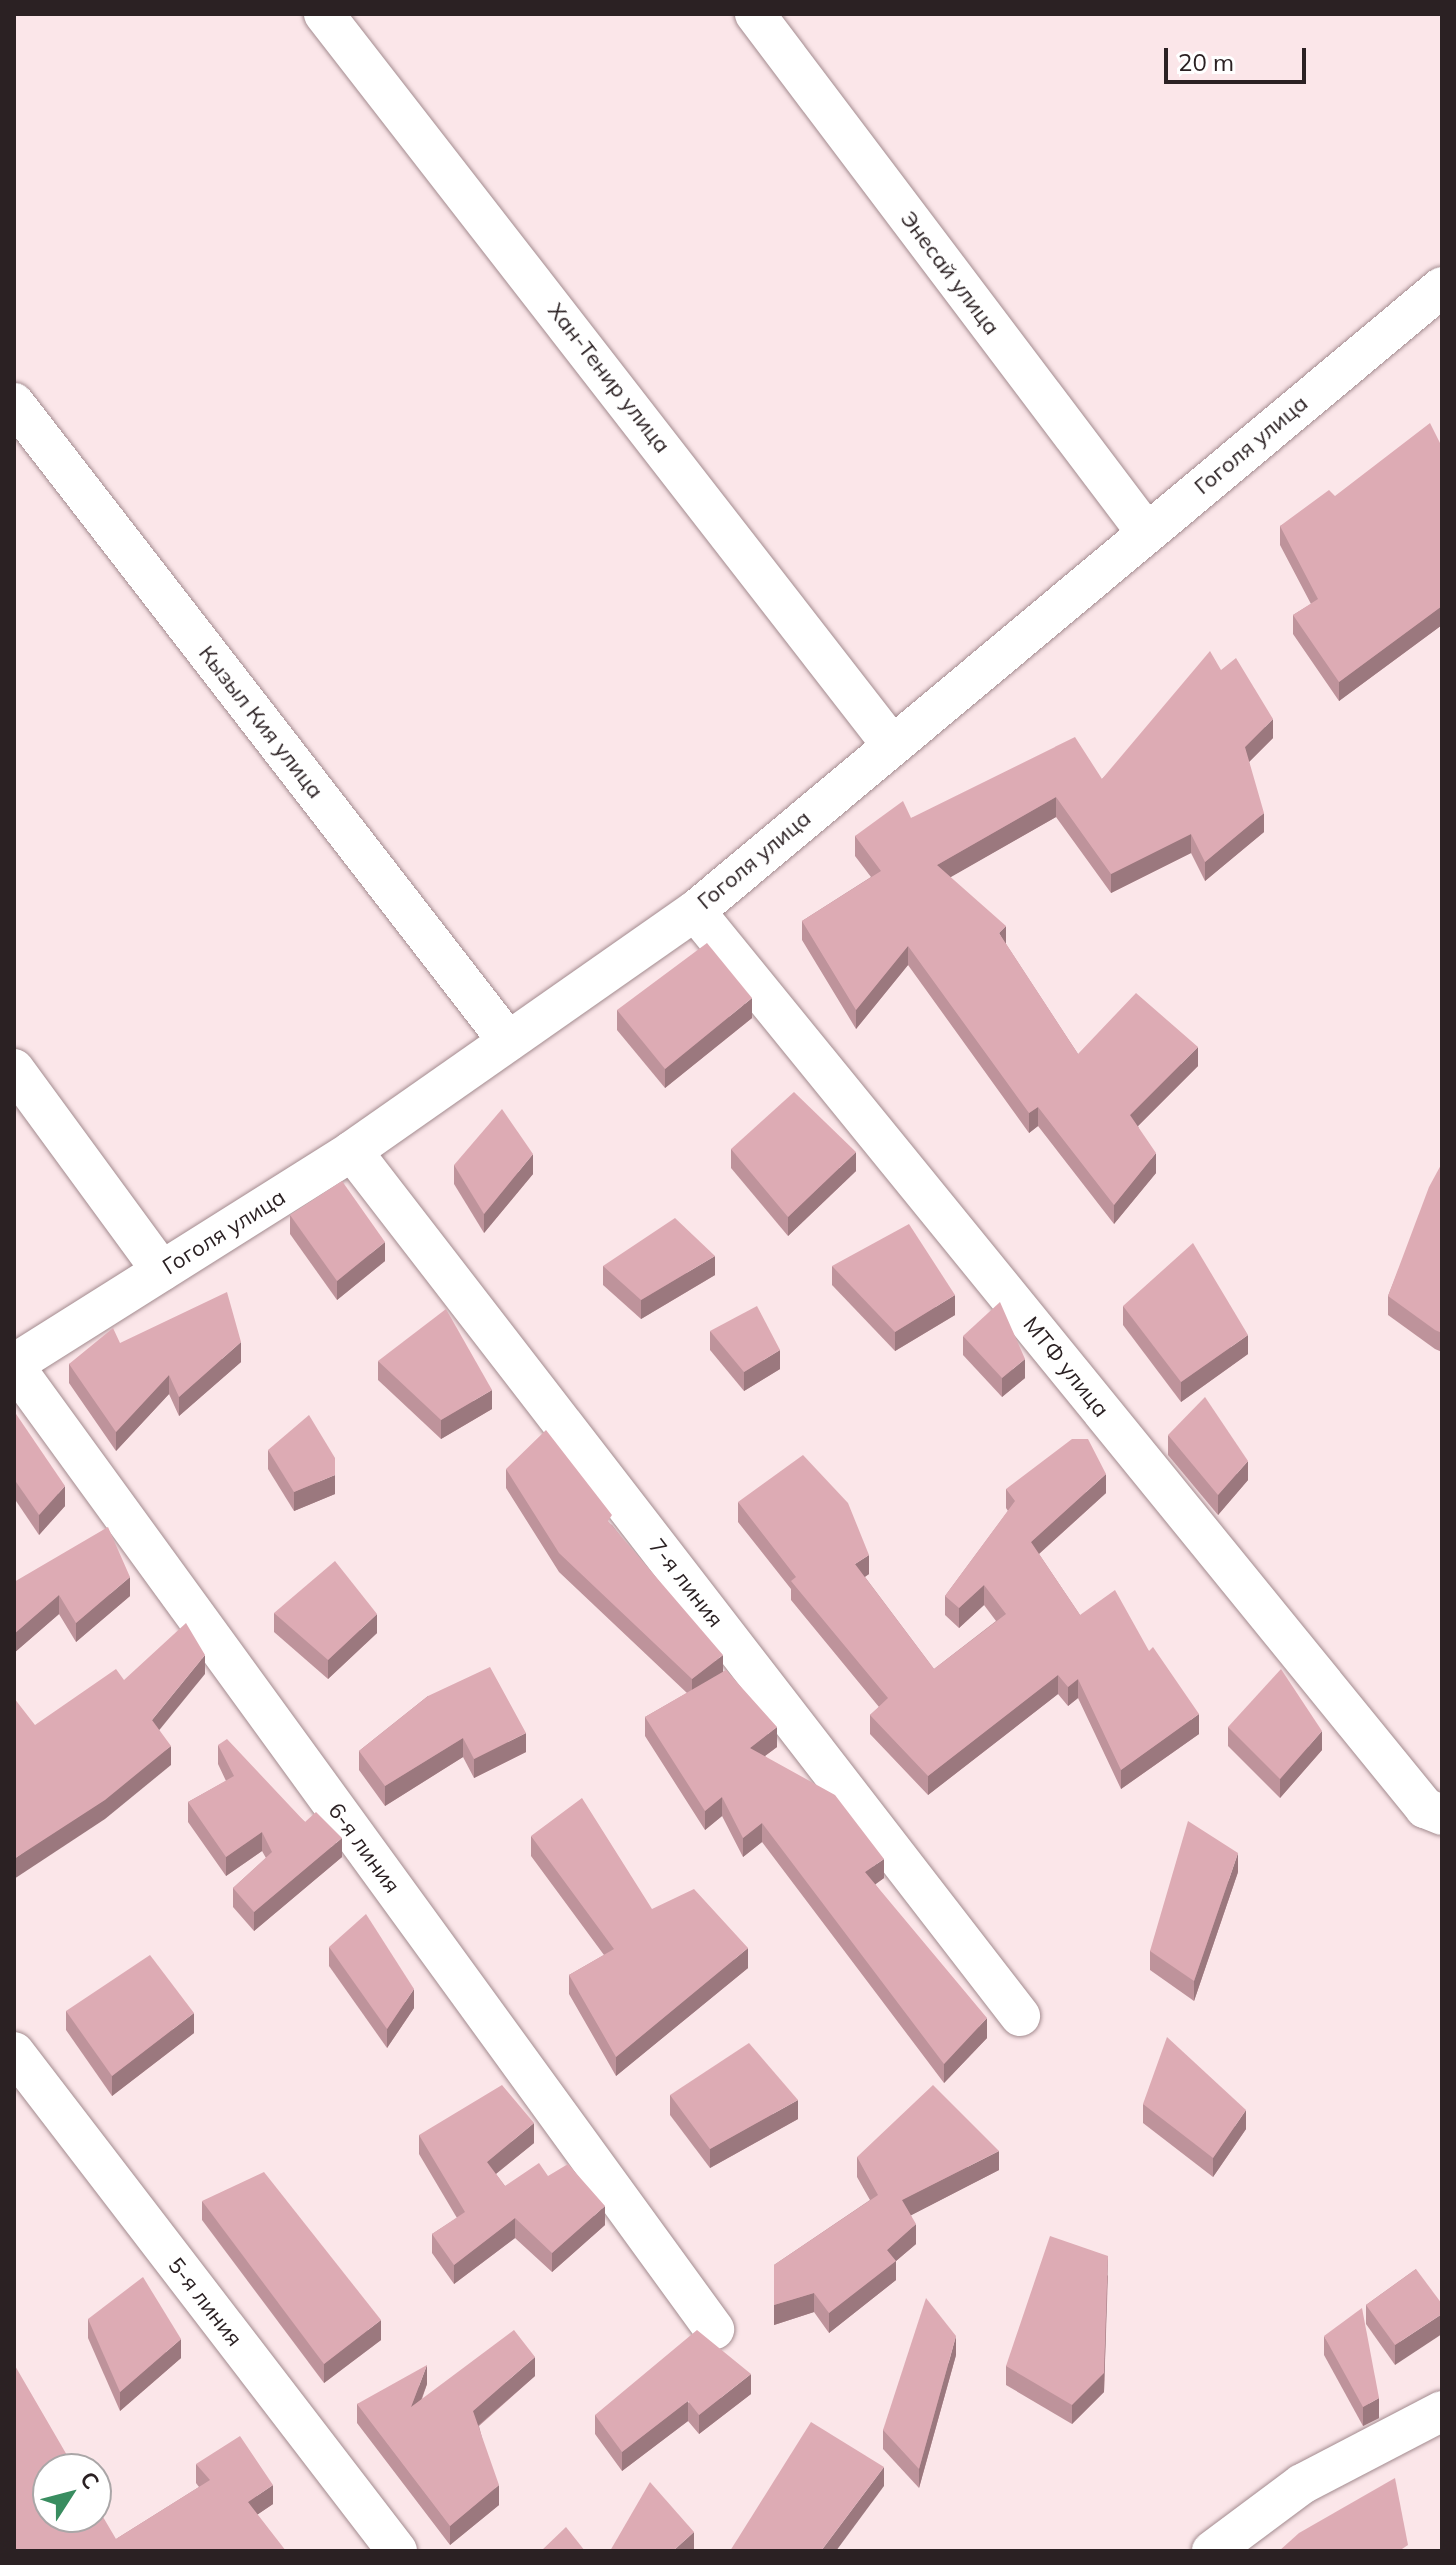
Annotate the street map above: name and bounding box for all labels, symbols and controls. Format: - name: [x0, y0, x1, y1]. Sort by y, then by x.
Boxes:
- scale bar: [1168, 32, 1310, 82]
- text: 20 m: [1178, 47, 1234, 77]
- street label: Энесай улица: [895, 206, 1005, 340]
- street label: Хан-Тенир улица: [542, 298, 676, 458]
- street label: Гоголя улица: [1189, 390, 1313, 500]
- street label: Кызыл Кия улица: [193, 640, 329, 804]
- street label: Гоголя улица: [692, 805, 816, 915]
- street label: Гоголя улица: [158, 1184, 290, 1280]
- street label: МТФ улица: [1018, 1312, 1114, 1422]
- street label: 7-я линия: [643, 1534, 729, 1632]
- street label: 6-я линия: [323, 1798, 405, 1898]
- street label: 5-я линия: [162, 2253, 248, 2351]
- north arrow: [32, 2453, 112, 2533]
- text: С: [74, 2466, 106, 2494]

